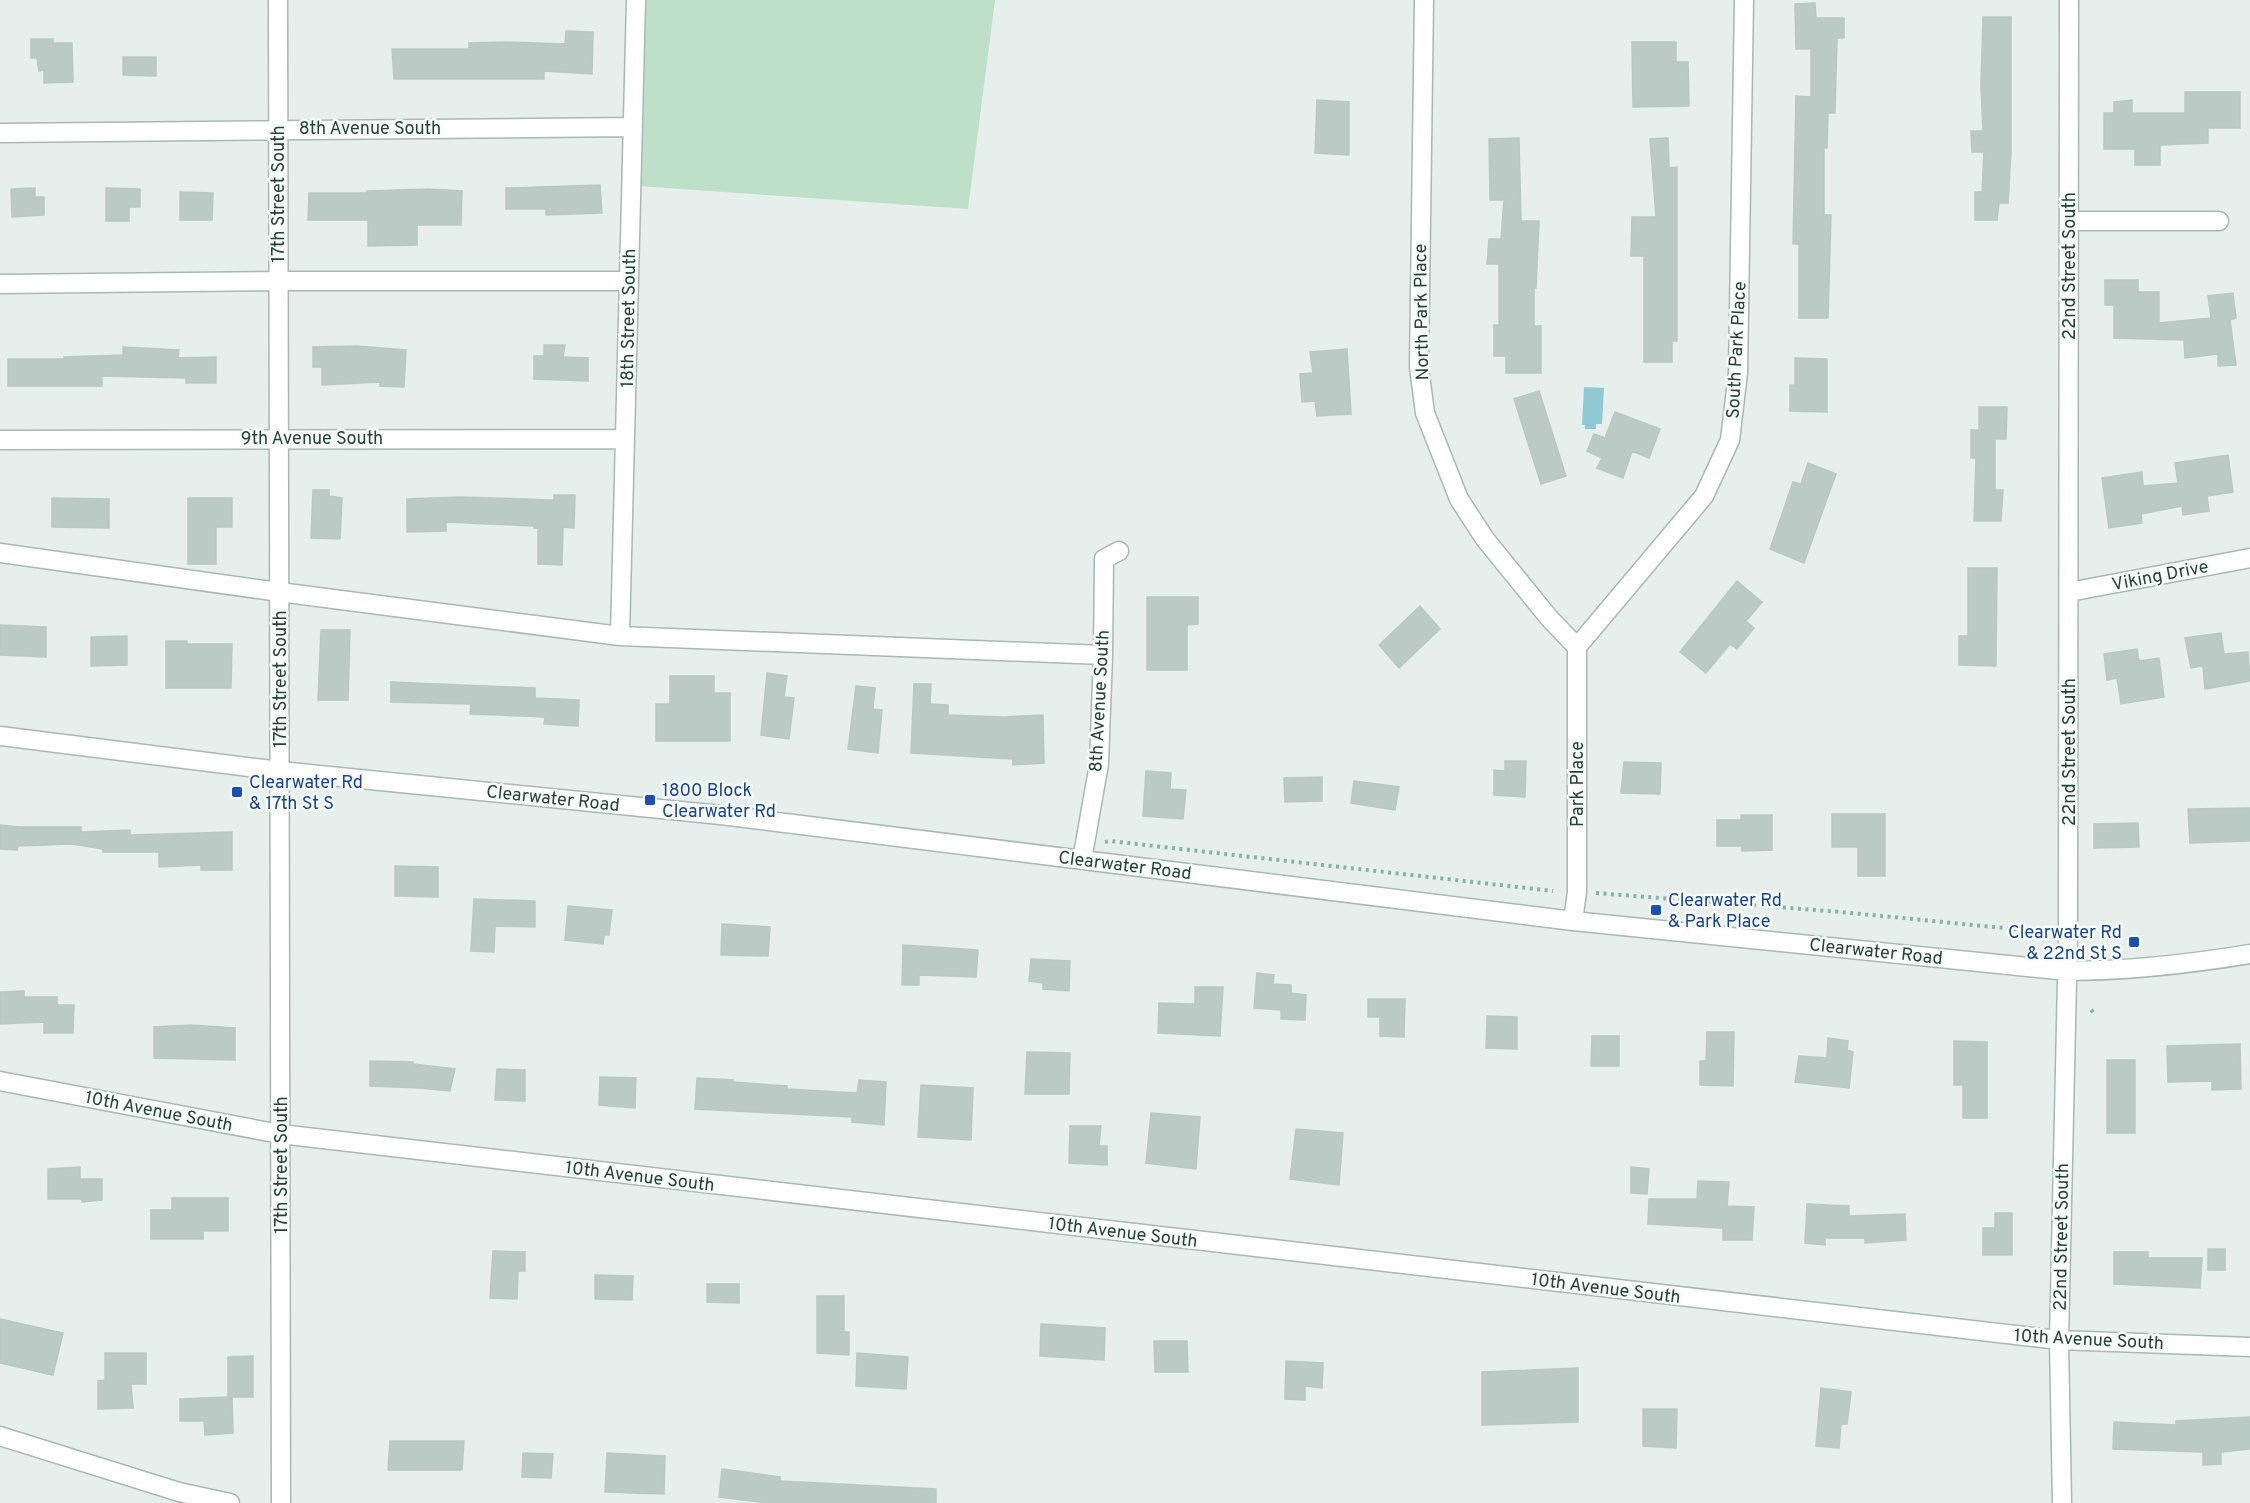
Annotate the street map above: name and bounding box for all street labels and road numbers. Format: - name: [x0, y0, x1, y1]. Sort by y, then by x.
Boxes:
- street label: 8th Avenue South: [299, 118, 441, 141]
- street label: 17th Street South: [268, 125, 291, 263]
- street label: 22nd Street South: [2059, 192, 2082, 340]
- street label: North Park Place: [1410, 243, 1435, 381]
- street label: 18th Street South: [617, 248, 642, 388]
- street label: South Park Place: [1722, 281, 1753, 419]
- street label: 9th Avenue South: [241, 428, 383, 451]
- street label: Viking Drive: [2110, 556, 2211, 597]
- street label: 17th Street South: [270, 610, 293, 748]
- street label: 8th Avenue South: [1085, 629, 1116, 773]
- street label: 22nd Street South: [2059, 678, 2082, 826]
- street label: Park Place: [1567, 741, 1590, 827]
- street label: Clearwater Road: [485, 781, 621, 818]
- street label: Clearwater Road: [1057, 847, 1193, 886]
- street label: Clearwater Road: [1808, 934, 1944, 971]
- street label: 10th Avenue South: [83, 1087, 235, 1138]
- street label: 17th Street South: [271, 1096, 294, 1234]
- street label: 10th Avenue South: [564, 1157, 716, 1198]
- street label: 22nd Street South: [2050, 1163, 2075, 1311]
- street label: 10th Avenue South: [1047, 1213, 1199, 1254]
- street label: 10th Avenue South: [1530, 1269, 1682, 1310]
- street label: 10th Avenue South: [2013, 1325, 2164, 1356]

